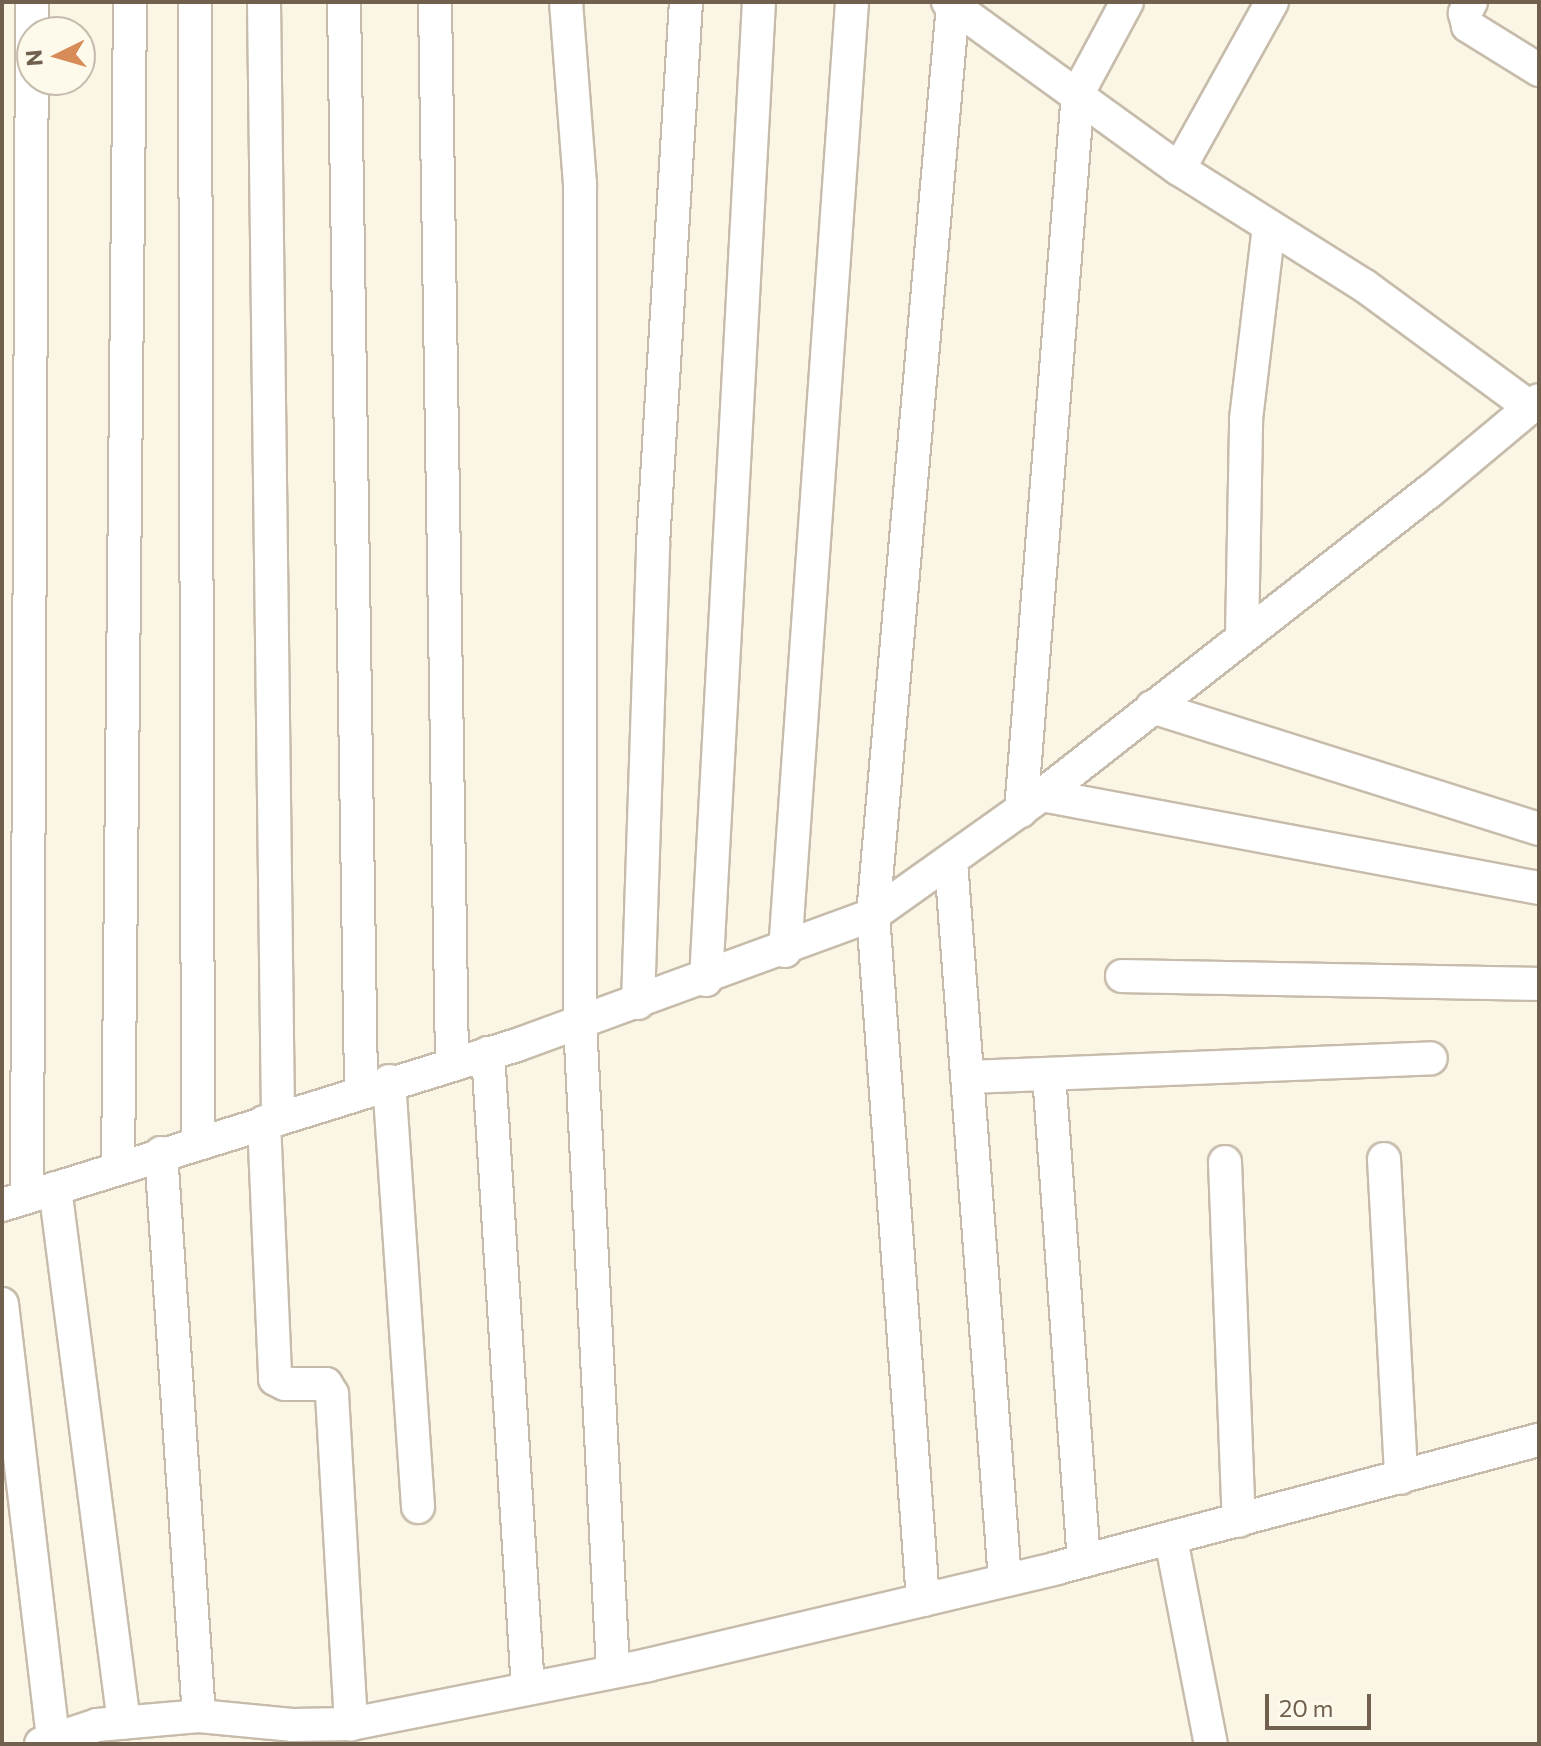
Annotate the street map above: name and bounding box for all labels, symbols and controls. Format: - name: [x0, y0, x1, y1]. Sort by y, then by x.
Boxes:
- north arrow: [16, 16, 96, 96]
- text: N: [19, 49, 48, 67]
- scale bar: [1269, 1678, 1375, 1728]
- text: 20 m: [1279, 1693, 1333, 1722]

